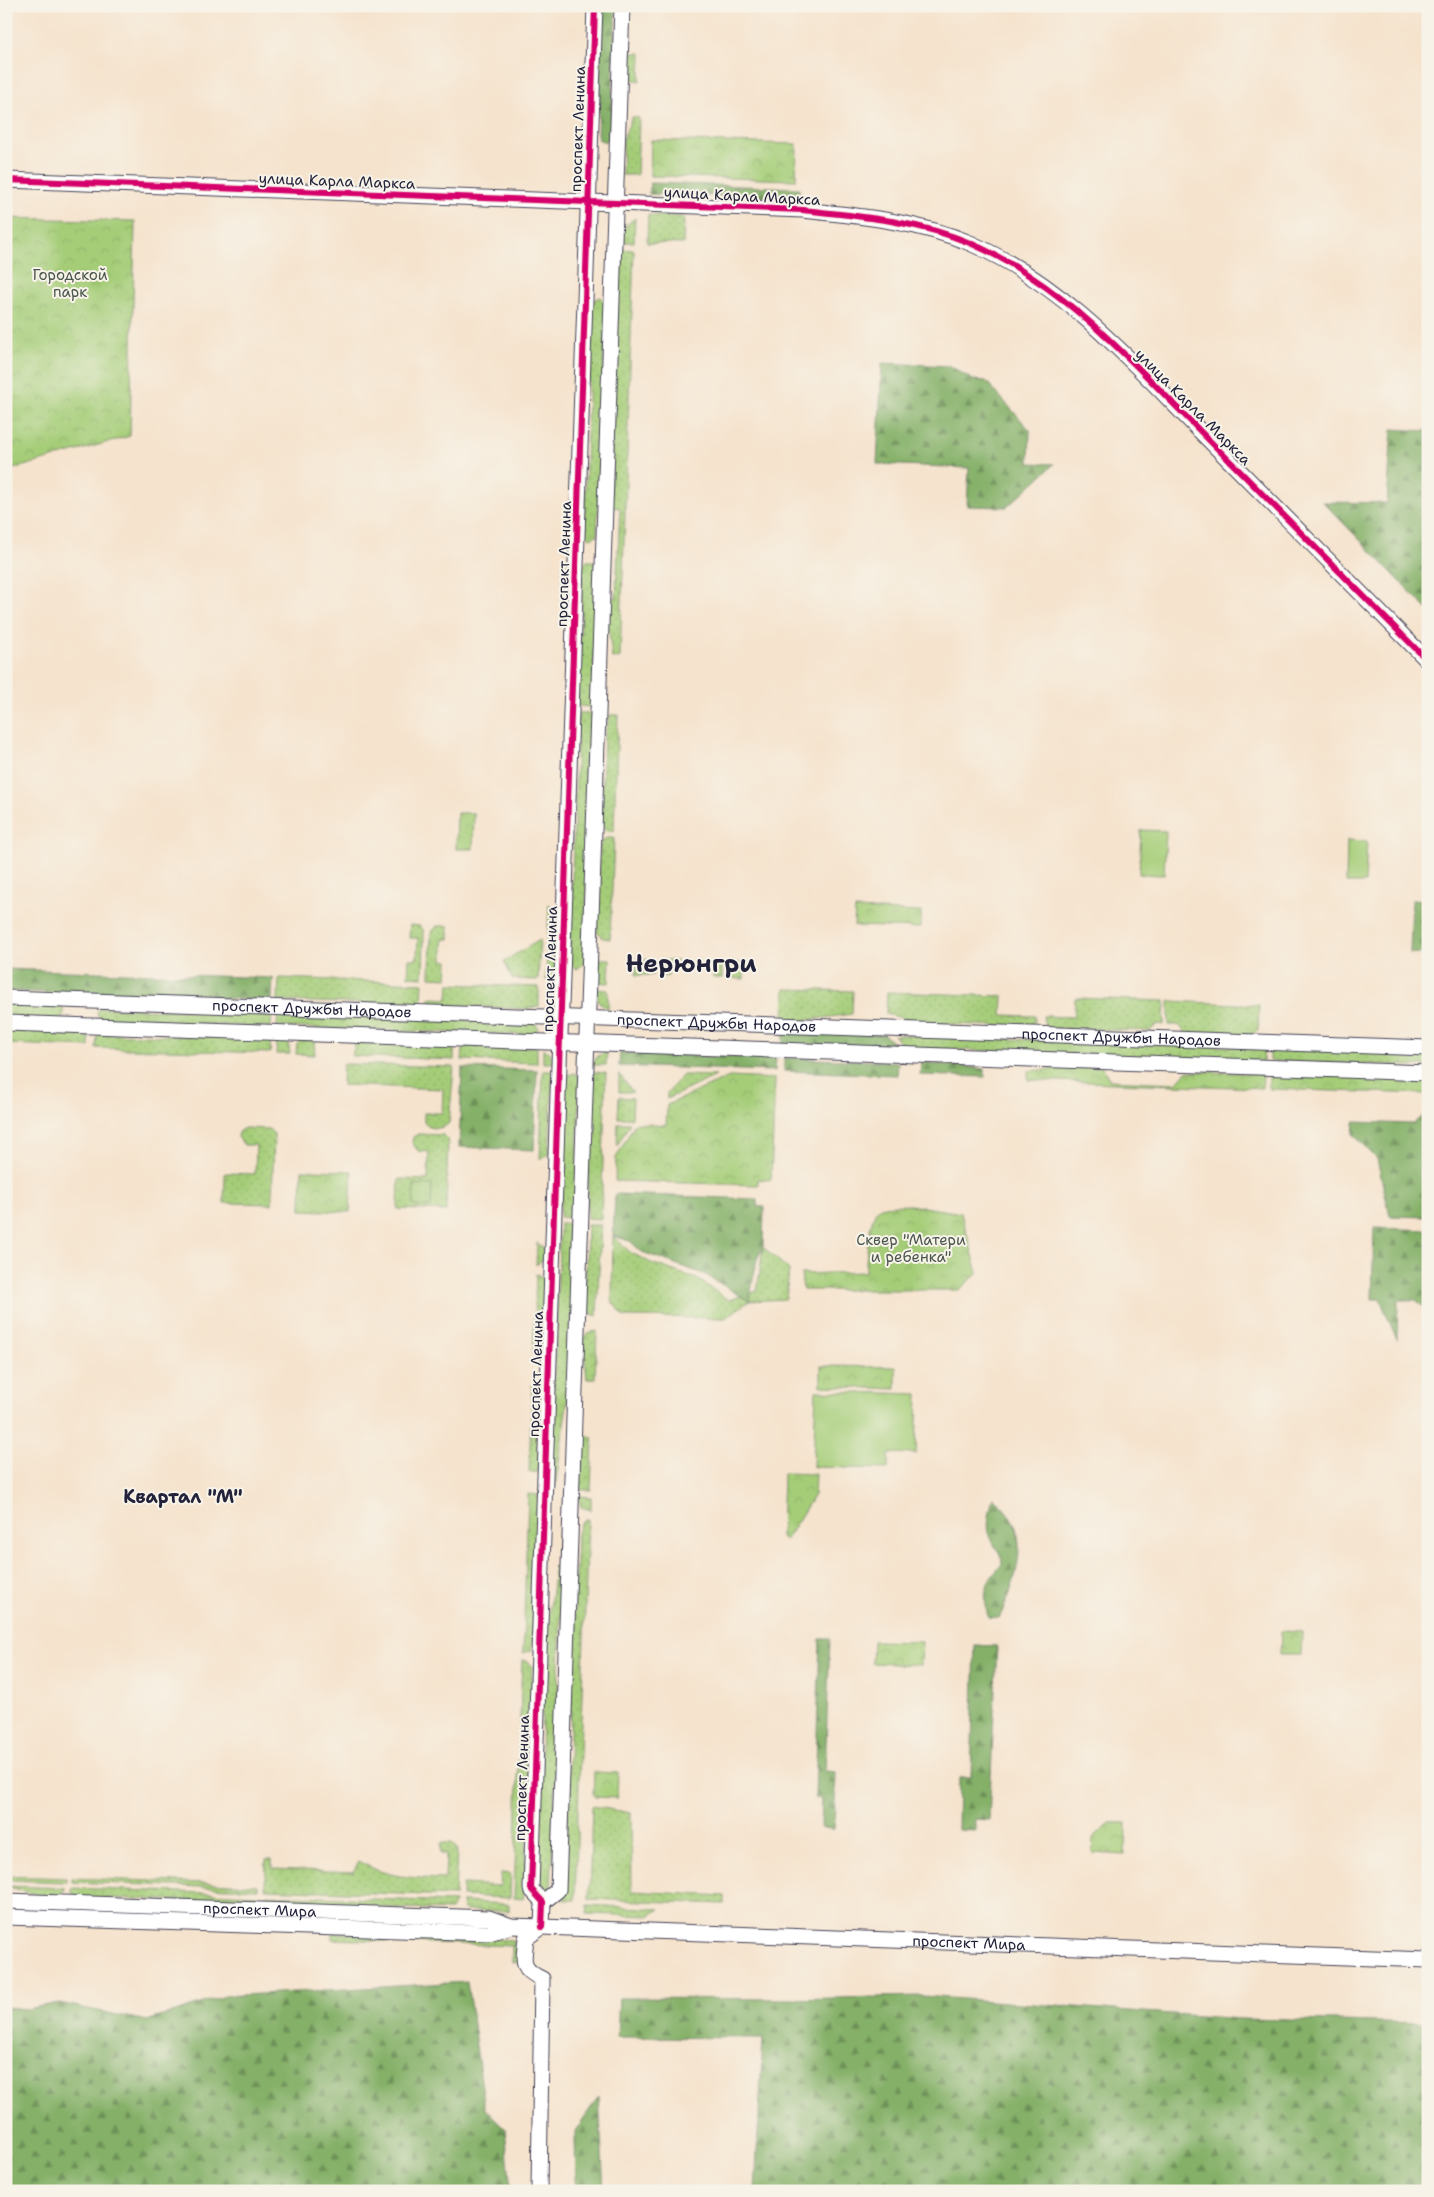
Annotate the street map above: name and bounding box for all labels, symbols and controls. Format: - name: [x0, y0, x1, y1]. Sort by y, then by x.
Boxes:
- street label: проспект Ленина: [566, 65, 590, 192]
- street label: улица Карла Маркса: [258, 168, 416, 194]
- street label: улица Карла Маркса: [663, 182, 821, 210]
- park label: Городской парк: [32, 265, 108, 302]
- street label: улица Карла Маркса: [1130, 344, 1256, 470]
- street label: проспект Ленина: [552, 500, 576, 627]
- street label: проспект Ленина: [538, 905, 562, 1032]
- district label: Нерюнгри: [625, 946, 757, 980]
- street label: проспект Дружбы Народов: [212, 995, 412, 1022]
- street label: проспект Дружбы Народов: [617, 1009, 817, 1036]
- street label: проспект Дружбы Народов: [1021, 1024, 1221, 1051]
- park label: Сквер "Матери и ребенка": [856, 1230, 966, 1267]
- street label: проспект Ленина: [524, 1310, 548, 1437]
- district label: Квартал "М": [123, 1485, 243, 1509]
- street label: проспект Ленина: [510, 1714, 534, 1841]
- street label: проспект Мира: [203, 1898, 317, 1922]
- street label: проспект Мира: [912, 1931, 1027, 1955]

